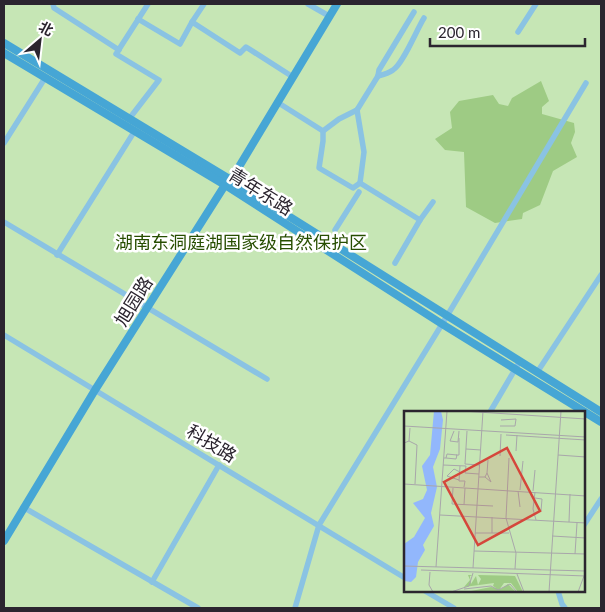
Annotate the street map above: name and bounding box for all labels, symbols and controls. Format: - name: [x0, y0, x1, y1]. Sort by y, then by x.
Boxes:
- north arrow: [15, 15, 65, 65]
- scale bar: [430, 15, 585, 47]
- text: 北: [36, 17, 57, 39]
- text: 200 m: [438, 23, 480, 41]
- street label: 青年东路: [225, 163, 297, 219]
- park label: 湖南东洞庭湖国家级自然保护区: [115, 231, 367, 253]
- street label: 旭园路: [109, 272, 157, 330]
- inset map: [404, 411, 585, 592]
- street label: 科技路: [183, 420, 241, 466]

